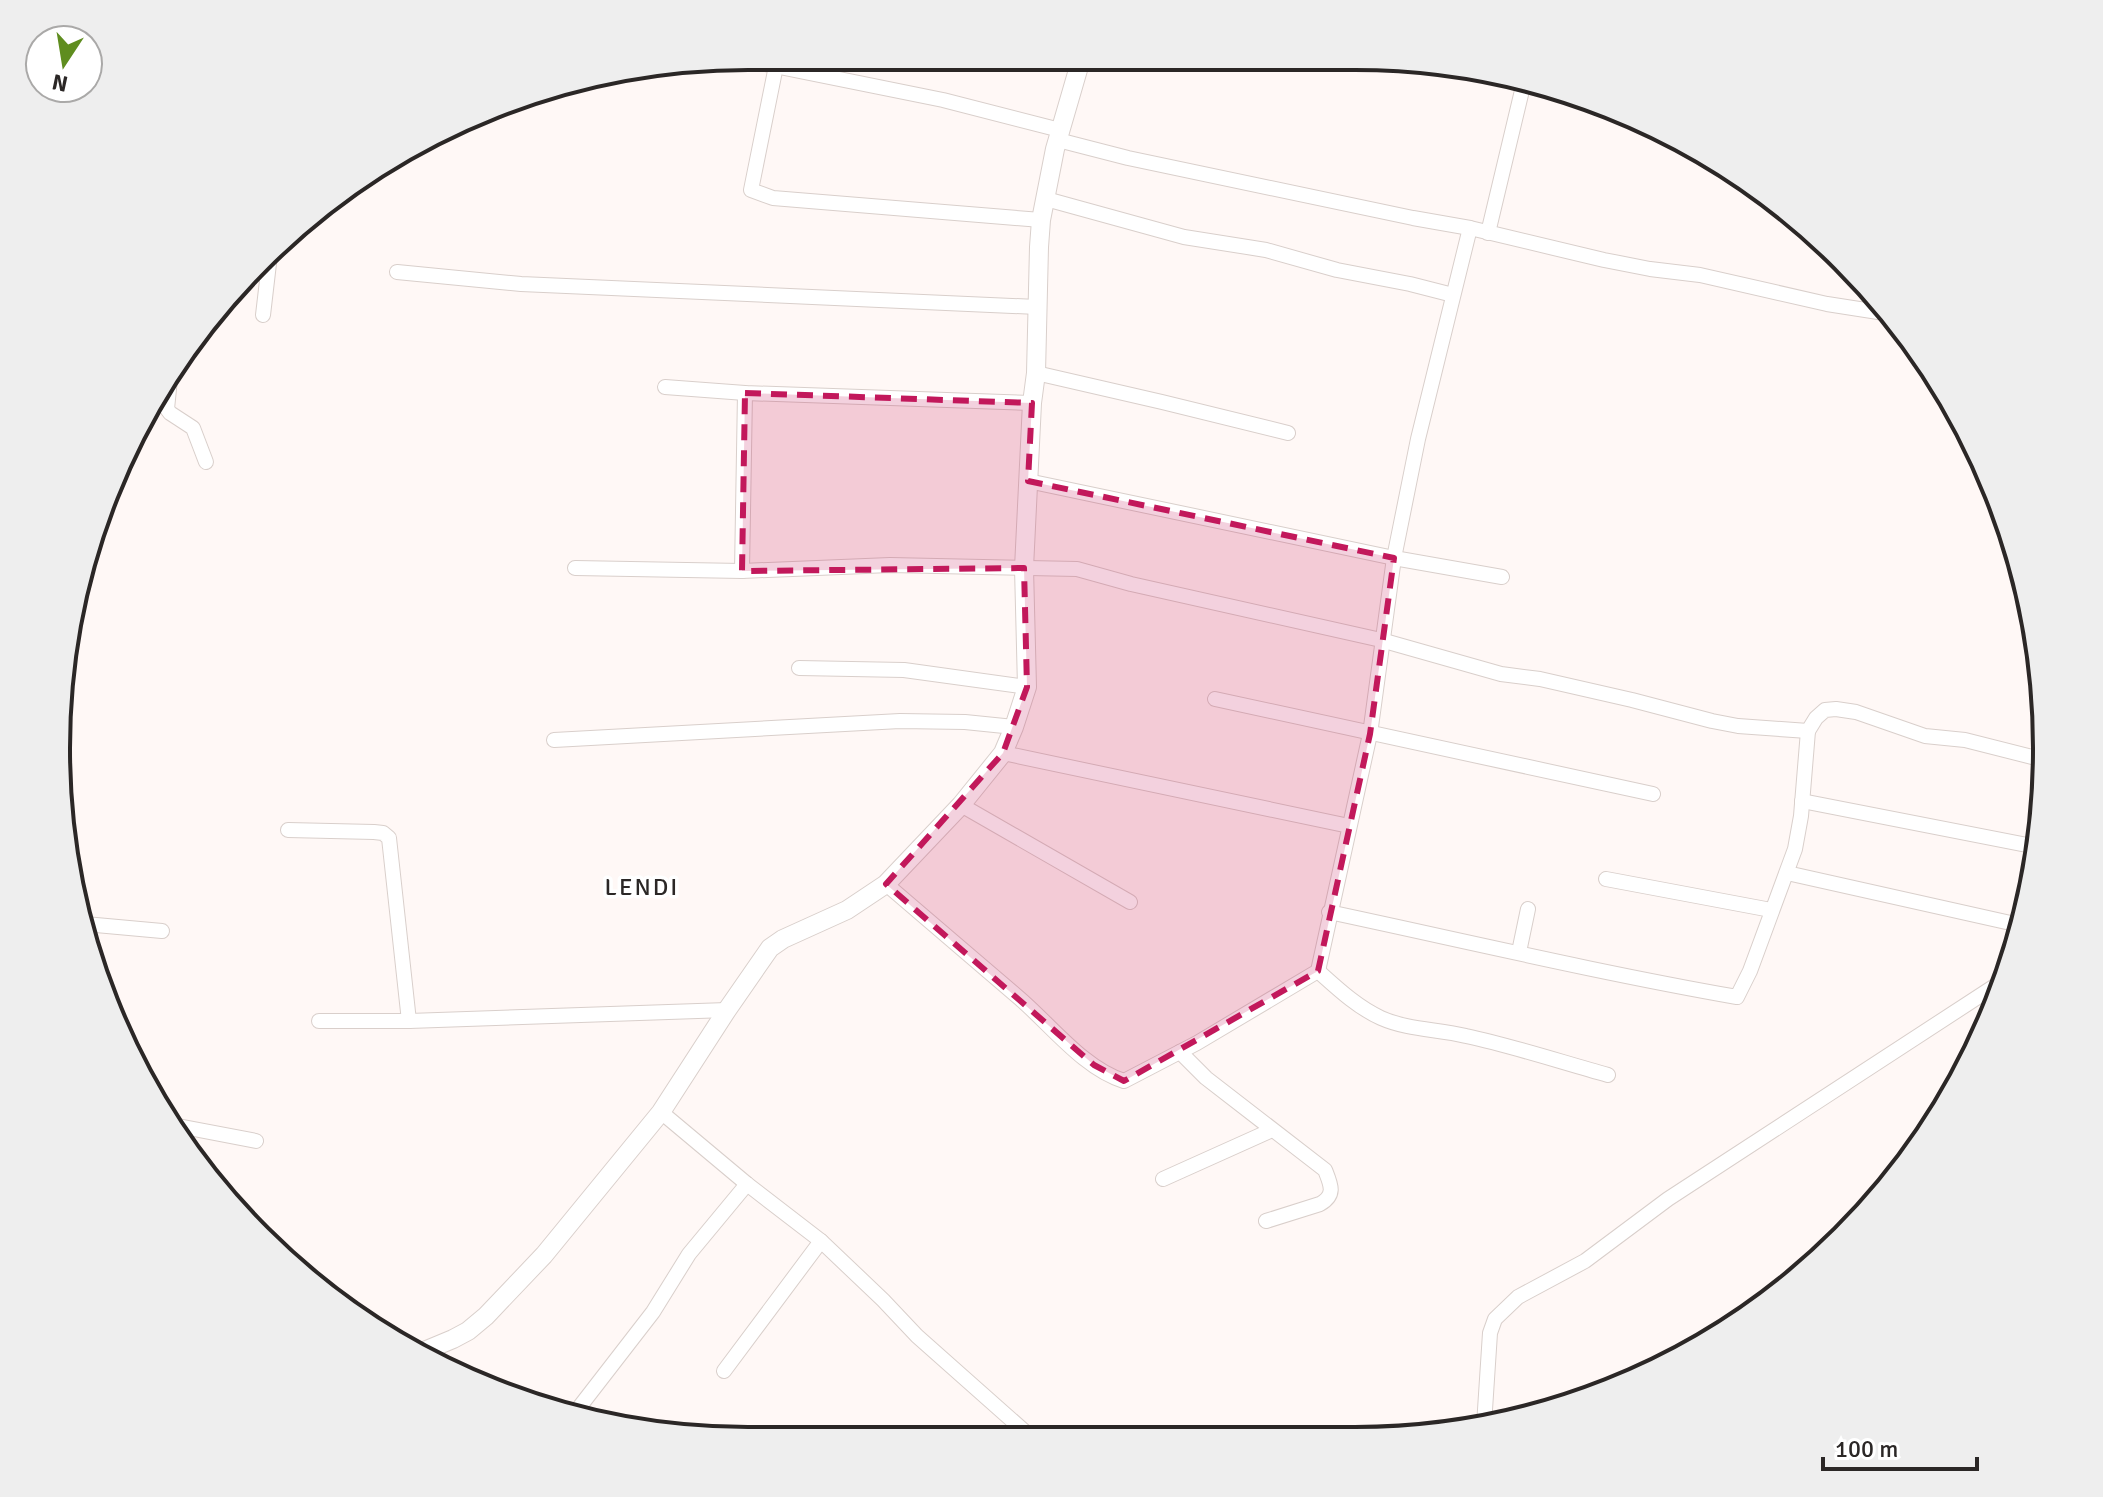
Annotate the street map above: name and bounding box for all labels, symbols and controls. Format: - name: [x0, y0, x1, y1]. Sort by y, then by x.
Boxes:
- north arrow: [24, 24, 104, 104]
- text: N: [50, 68, 70, 98]
- district label: LENDI: [605, 872, 679, 902]
- scale bar: [1823, 1421, 1977, 1471]
- text: 100 m: [1835, 1434, 1898, 1464]

